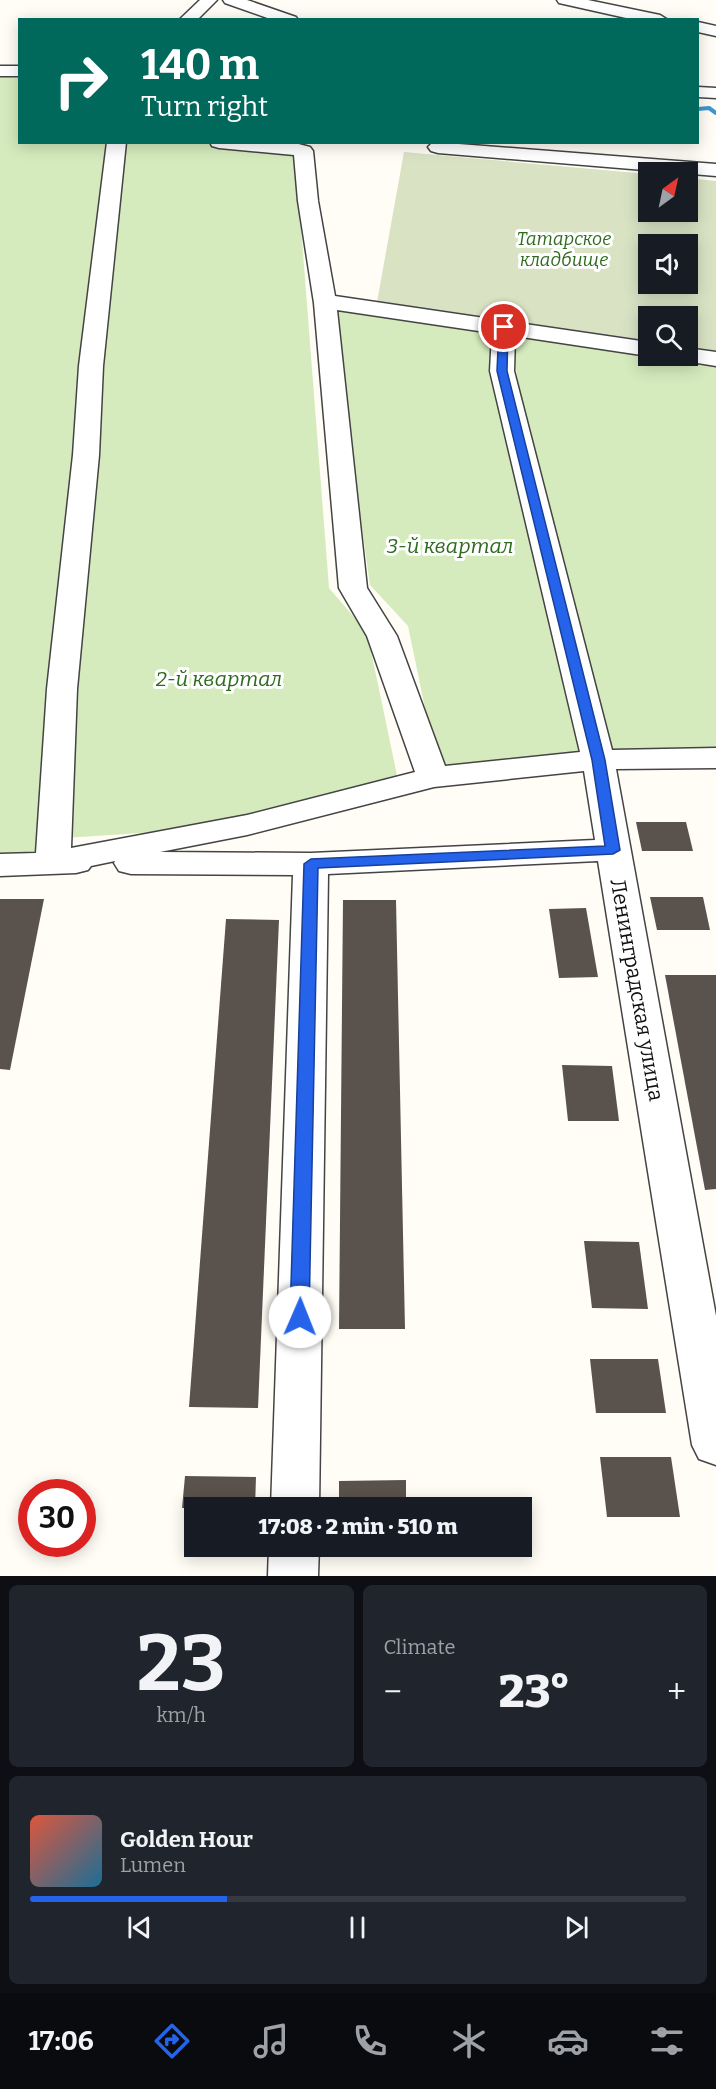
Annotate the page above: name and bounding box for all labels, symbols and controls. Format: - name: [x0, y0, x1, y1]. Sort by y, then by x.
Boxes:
- text: 140 m: [141, 40, 259, 90]
- icon: right: [42, 42, 120, 120]
- text: Turn right: [141, 91, 268, 123]
- north arrow: [638, 162, 698, 222]
- map controls: [638, 162, 698, 366]
- park label: Татарское кладбище: [517, 228, 611, 271]
- button: sound: [638, 234, 698, 294]
- pin: [478, 301, 529, 352]
- button: search: [638, 306, 698, 366]
- icon: arrive: [487, 310, 520, 343]
- park label: 3-й квартал: [387, 533, 513, 559]
- park label: 2-й квартал: [156, 666, 282, 692]
- street label: Ленинградская улица: [605, 877, 669, 1104]
- position arrow: [268, 1285, 332, 1349]
- speed limit sign: 30: [18, 1479, 96, 1557]
- text: 17:08 · 2 min · 510 m: [259, 1513, 457, 1540]
- text: 23: [137, 1617, 226, 1711]
- text: Climate: [384, 1635, 455, 1659]
- text: 23°: [499, 1665, 570, 1719]
- text: −: [384, 1672, 402, 1712]
- text: +: [667, 1672, 686, 1712]
- text: km/h: [157, 1703, 206, 1727]
- text: Golden Hour: [120, 1826, 253, 1853]
- text: Lumen: [120, 1853, 186, 1877]
- icon: previous: [123, 1911, 156, 1944]
- icon: pause: [341, 1911, 374, 1944]
- icon: next: [560, 1911, 593, 1944]
- icon: directions: [151, 2020, 193, 2062]
- icon: music: [250, 2020, 292, 2062]
- icon: phone: [349, 2020, 391, 2062]
- icon: climate: [448, 2020, 490, 2062]
- icon: car: [547, 2020, 589, 2062]
- icon: filters: [646, 2020, 688, 2062]
- text: 17:06: [28, 2025, 94, 2057]

